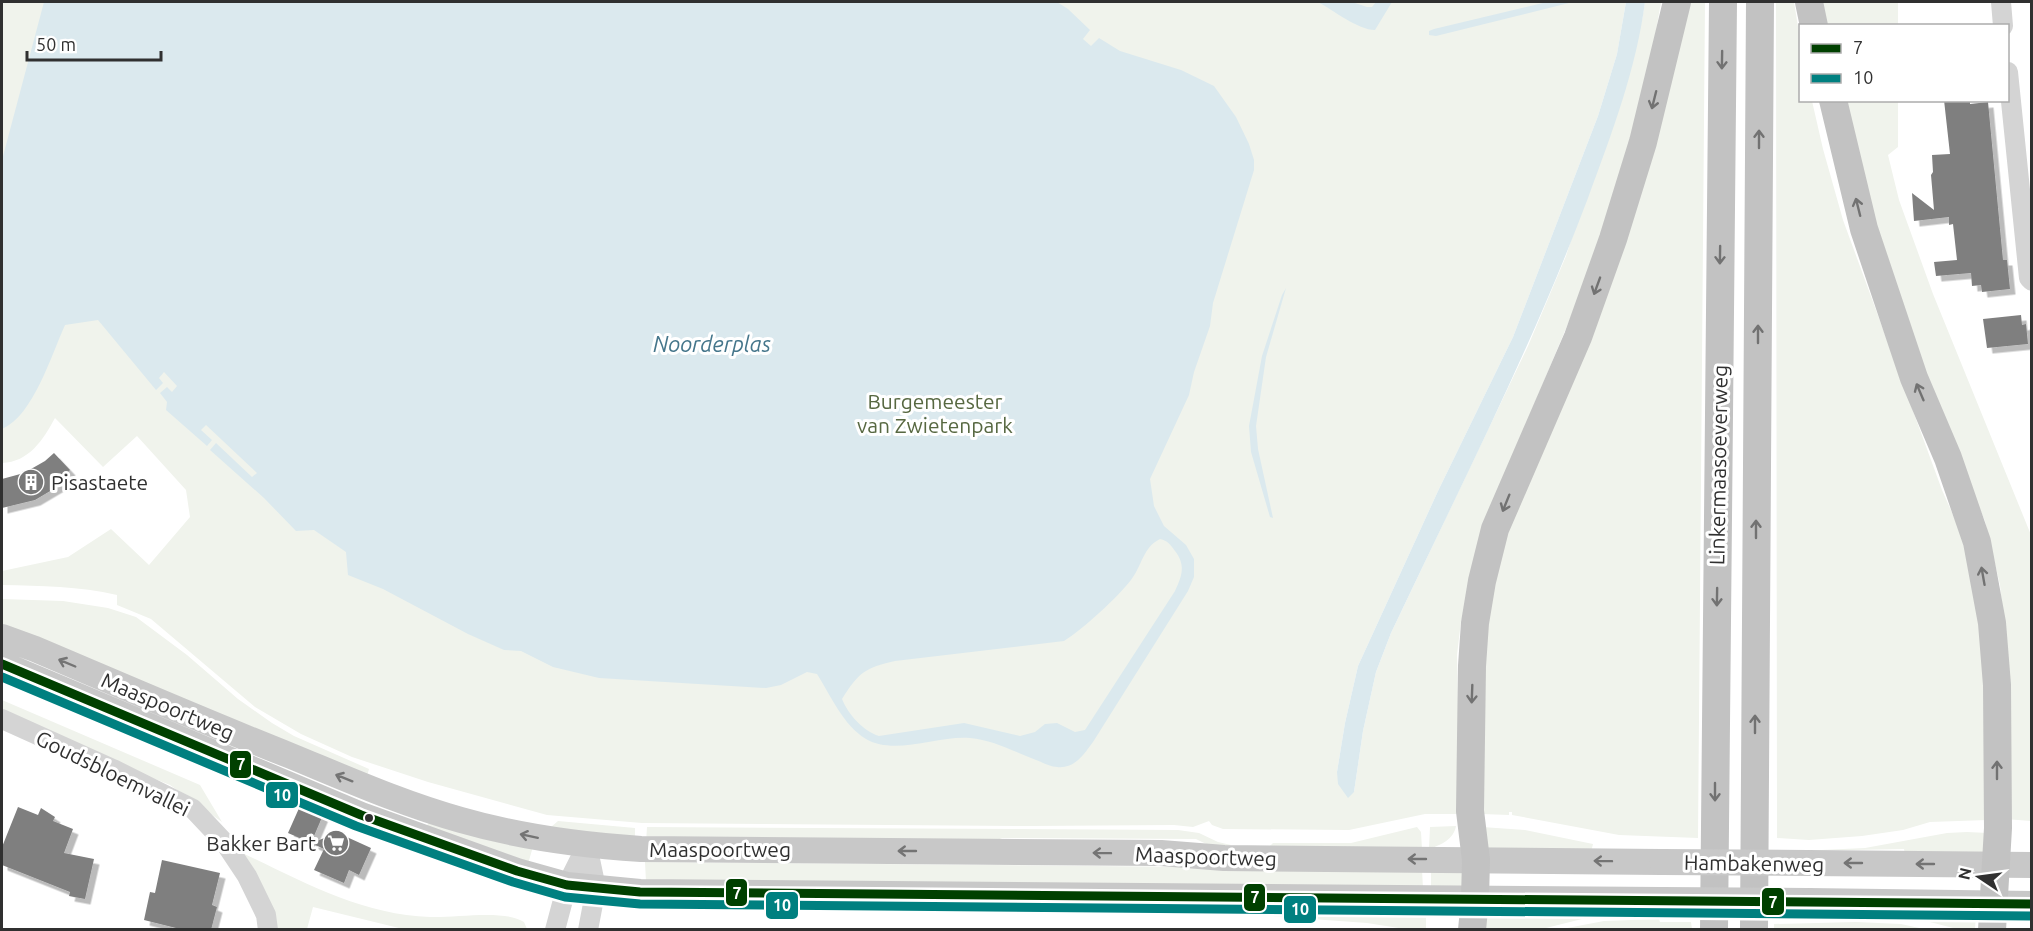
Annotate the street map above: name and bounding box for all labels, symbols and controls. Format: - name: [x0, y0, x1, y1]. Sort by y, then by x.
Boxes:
- scale bar: [27, 24, 160, 62]
- legend: [1799, 24, 2009, 102]
- text: 50 m: [36, 34, 76, 54]
- text: 7: [1853, 37, 1863, 57]
- one-way arrow: [1716, 49, 1728, 69]
- text: 10: [1853, 67, 1873, 87]
- one-way arrow: [1648, 90, 1660, 109]
- one-way arrow: [1753, 130, 1765, 150]
- one-way arrow: [1852, 198, 1864, 217]
- one-way arrow: [1714, 244, 1726, 264]
- one-way arrow: [1591, 276, 1602, 295]
- one-way arrow: [1752, 325, 1764, 345]
- water label: Noorderplas: [653, 331, 771, 356]
- street label: Linkermaasoeverweg: [1704, 365, 1732, 565]
- one-way arrow: [1914, 383, 1925, 401]
- park label: Burgemeester van Zwietenpark: [857, 389, 1013, 437]
- building icon: Pisastaete: [16, 467, 46, 497]
- place label: Pisastaete: [51, 470, 148, 494]
- one-way arrow: [1499, 493, 1510, 512]
- one-way arrow: [1750, 520, 1762, 540]
- one-way arrow: [1977, 566, 1988, 586]
- one-way arrow: [1711, 586, 1723, 606]
- one-way arrow: [58, 656, 76, 668]
- street label: Maaspoortweg: [98, 667, 238, 745]
- one-way arrow: [1466, 683, 1477, 703]
- one-way arrow: [1749, 715, 1761, 735]
- street label: Goudsbloemvallei: [32, 725, 194, 821]
- line badge: 7: [229, 750, 252, 779]
- text: 7: [236, 755, 246, 773]
- one-way arrow: [1991, 760, 2003, 780]
- one-way arrow: [335, 771, 353, 782]
- line badge: 10: [265, 781, 299, 809]
- one-way arrow: [1709, 781, 1721, 801]
- text: 10: [273, 786, 291, 804]
- unlabelled marker: [363, 812, 375, 824]
- supermarket icon: Bakker Bart: [321, 828, 351, 858]
- one-way arrow: [520, 830, 540, 841]
- place label: Bakker Bart: [206, 831, 316, 855]
- street label: Maaspoortweg: [649, 837, 791, 861]
- street label: Maaspoortweg: [1135, 842, 1277, 870]
- one-way arrow: [898, 845, 918, 857]
- one-way arrow: [1093, 847, 1113, 859]
- north arrow: [1949, 847, 2009, 907]
- street label: Hambakenweg: [1684, 850, 1824, 876]
- one-way arrow: [1408, 853, 1428, 865]
- one-way arrow: [1594, 855, 1614, 867]
- one-way arrow: [1843, 858, 1863, 869]
- one-way arrow: [1915, 858, 1935, 870]
- text: N: [1954, 866, 1974, 881]
- line badge: 7: [725, 878, 748, 907]
- line badge: 7: [1243, 883, 1266, 912]
- text: 7: [732, 884, 742, 902]
- line badge: 7: [1761, 887, 1785, 916]
- text: 7: [1250, 888, 1260, 906]
- line badge: 10: [765, 891, 799, 920]
- text: 7: [1768, 893, 1778, 911]
- line badge: 10: [1283, 895, 1317, 924]
- text: 10: [773, 896, 791, 914]
- text: 10: [1291, 900, 1309, 918]

